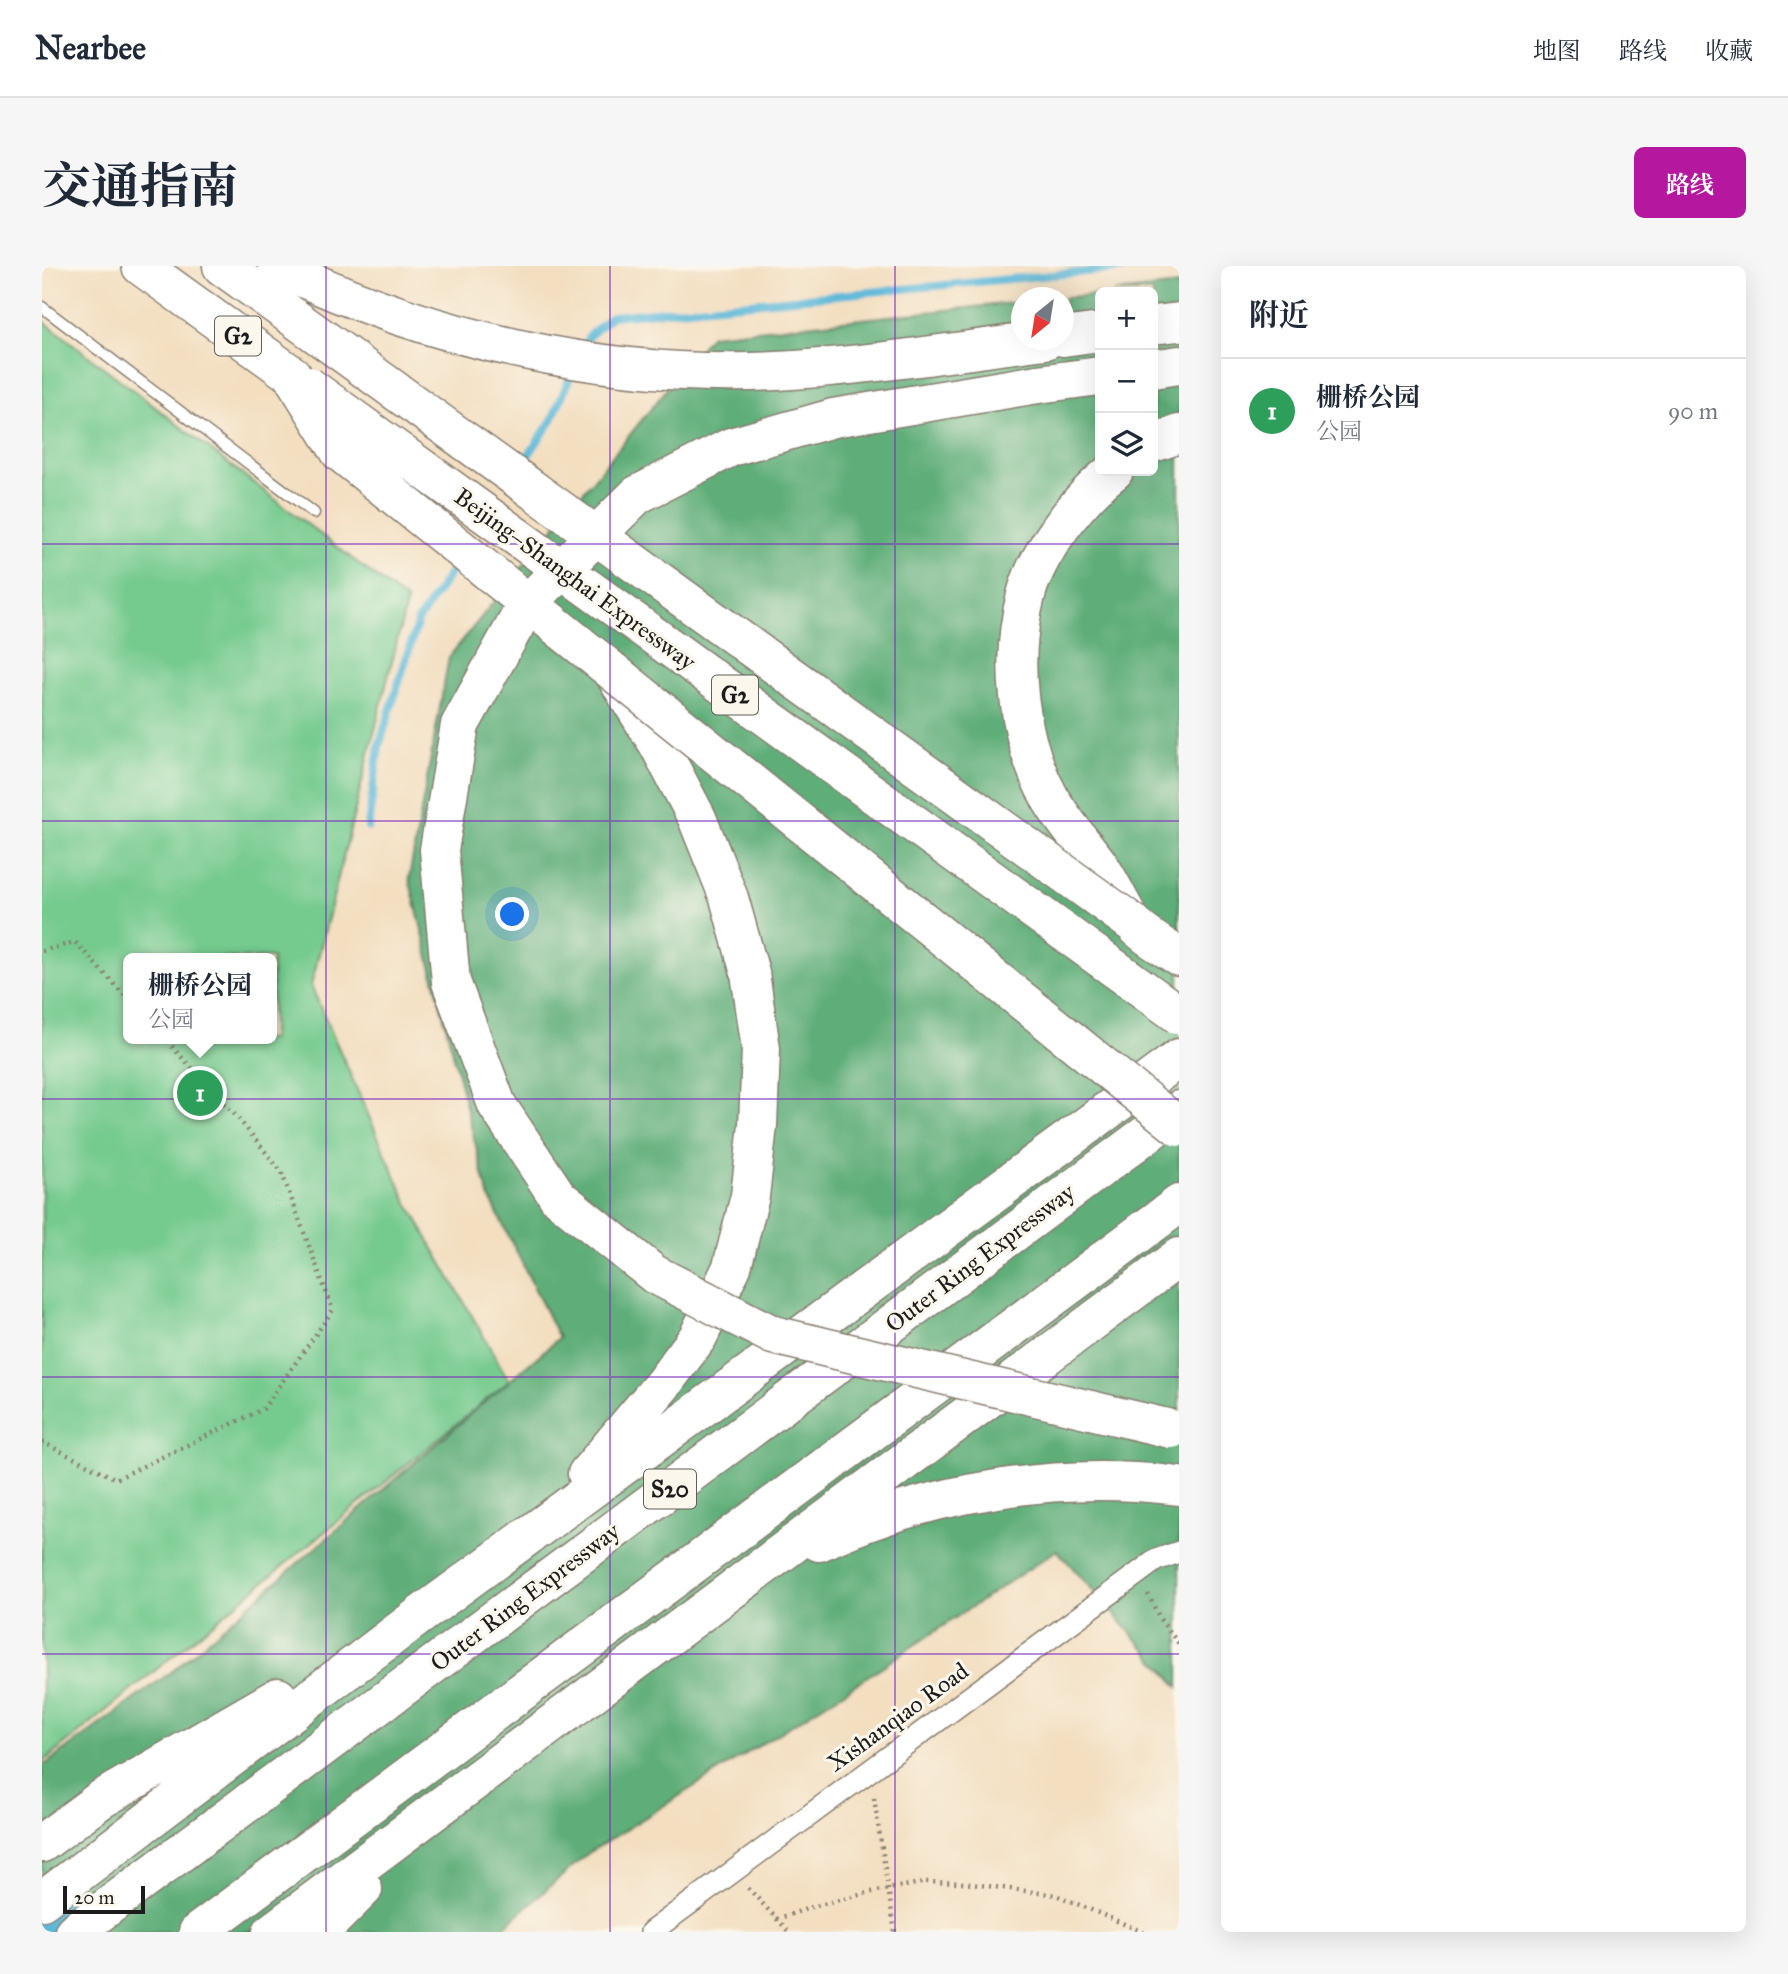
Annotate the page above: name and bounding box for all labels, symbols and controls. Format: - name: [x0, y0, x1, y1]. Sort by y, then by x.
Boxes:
- text: Nearbee: [35, 28, 146, 68]
- text: 地图: [1533, 36, 1581, 66]
- text: 路线: [1619, 36, 1667, 66]
- text: 收藏: [1705, 36, 1753, 66]
- button: 路线: [1634, 147, 1746, 218]
- text: 交通指南: [42, 157, 238, 216]
- north arrow: [1011, 287, 1074, 350]
- map controls: [1095, 287, 1158, 476]
- button: +: [1095, 287, 1158, 350]
- text: 附近: [1249, 297, 1309, 333]
- road number: G2: [215, 316, 261, 356]
- button: −: [1095, 350, 1158, 413]
- text: 栅桥公园: [1316, 381, 1420, 413]
- text: 1: [1267, 397, 1277, 425]
- text: 90 m: [1668, 397, 1718, 425]
- button: layers: [1095, 413, 1158, 476]
- text: 公园: [1316, 417, 1362, 445]
- street label: Beijing–Shanghai Expressway: [448, 481, 702, 677]
- road number: G2: [712, 676, 758, 714]
- your location: [495, 897, 529, 931]
- popup: [123, 953, 277, 1044]
- text: 栅桥公园: [148, 969, 252, 1001]
- text: 公园: [148, 1005, 194, 1033]
- pin: 1: [177, 1067, 223, 1119]
- street label: Outer Ring Expressway: [879, 1177, 1081, 1339]
- road number: S20: [644, 1470, 696, 1508]
- street label: Outer Ring Expressway: [424, 1516, 626, 1678]
- street label: Xishanqiao Road: [822, 1656, 974, 1778]
- scale bar: [63, 1883, 145, 1915]
- text: 20 m: [74, 1886, 115, 1909]

